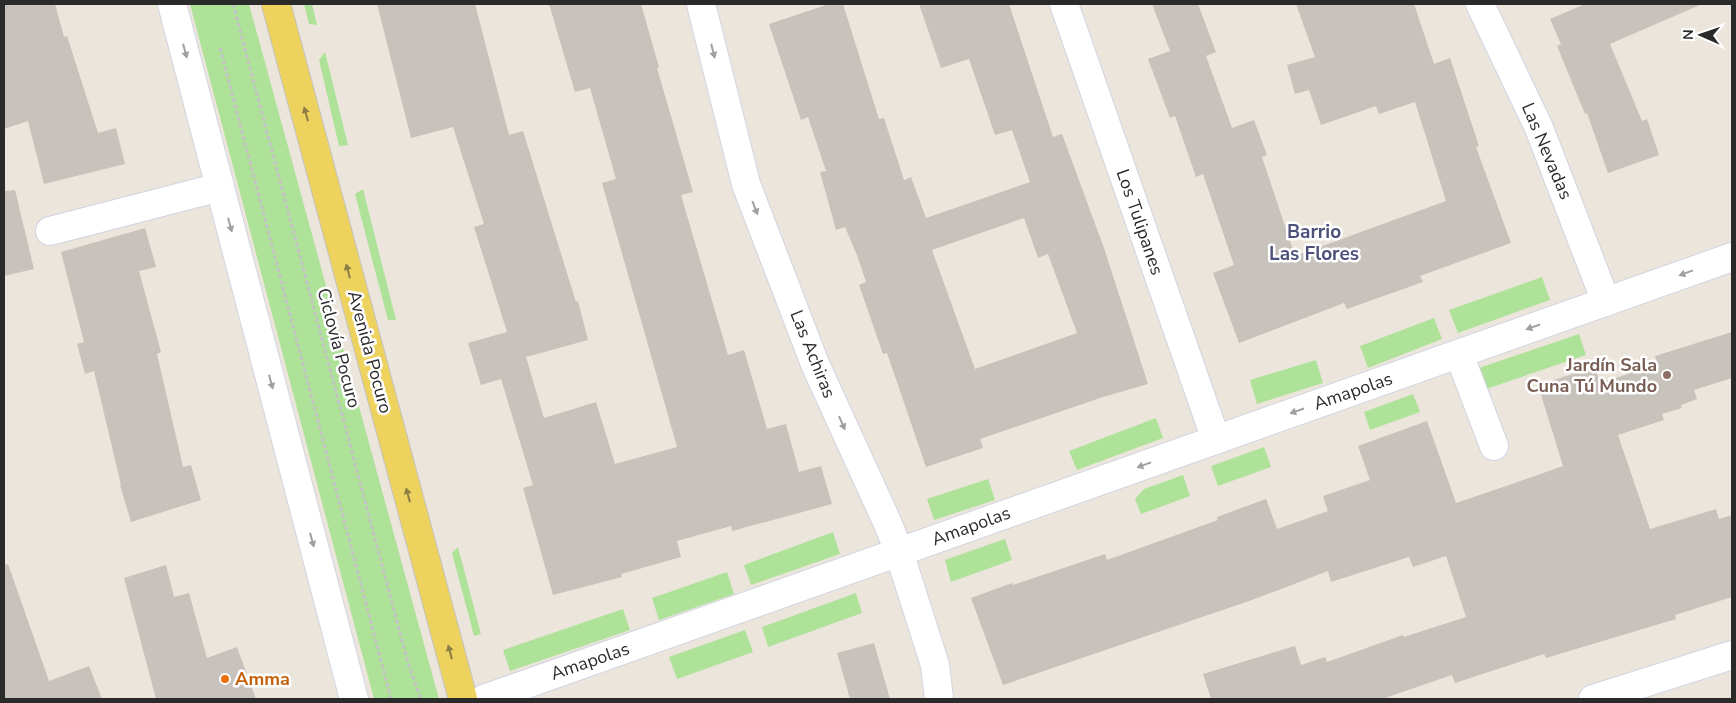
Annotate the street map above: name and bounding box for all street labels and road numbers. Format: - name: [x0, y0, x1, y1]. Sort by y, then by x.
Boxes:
- street label: Las Nevadas: [1516, 99, 1578, 203]
- street label: Los Tulipanes: [1111, 166, 1169, 278]
- street label: Ciclovía Pocuro: [311, 285, 367, 411]
- street label: Avenida Pocuro: [342, 288, 398, 416]
- street label: Las Achiras: [784, 306, 842, 402]
- street label: Amapolas: [1310, 366, 1396, 416]
- street label: Amapolas: [928, 501, 1014, 551]
- street label: Amapolas: [547, 636, 633, 686]

